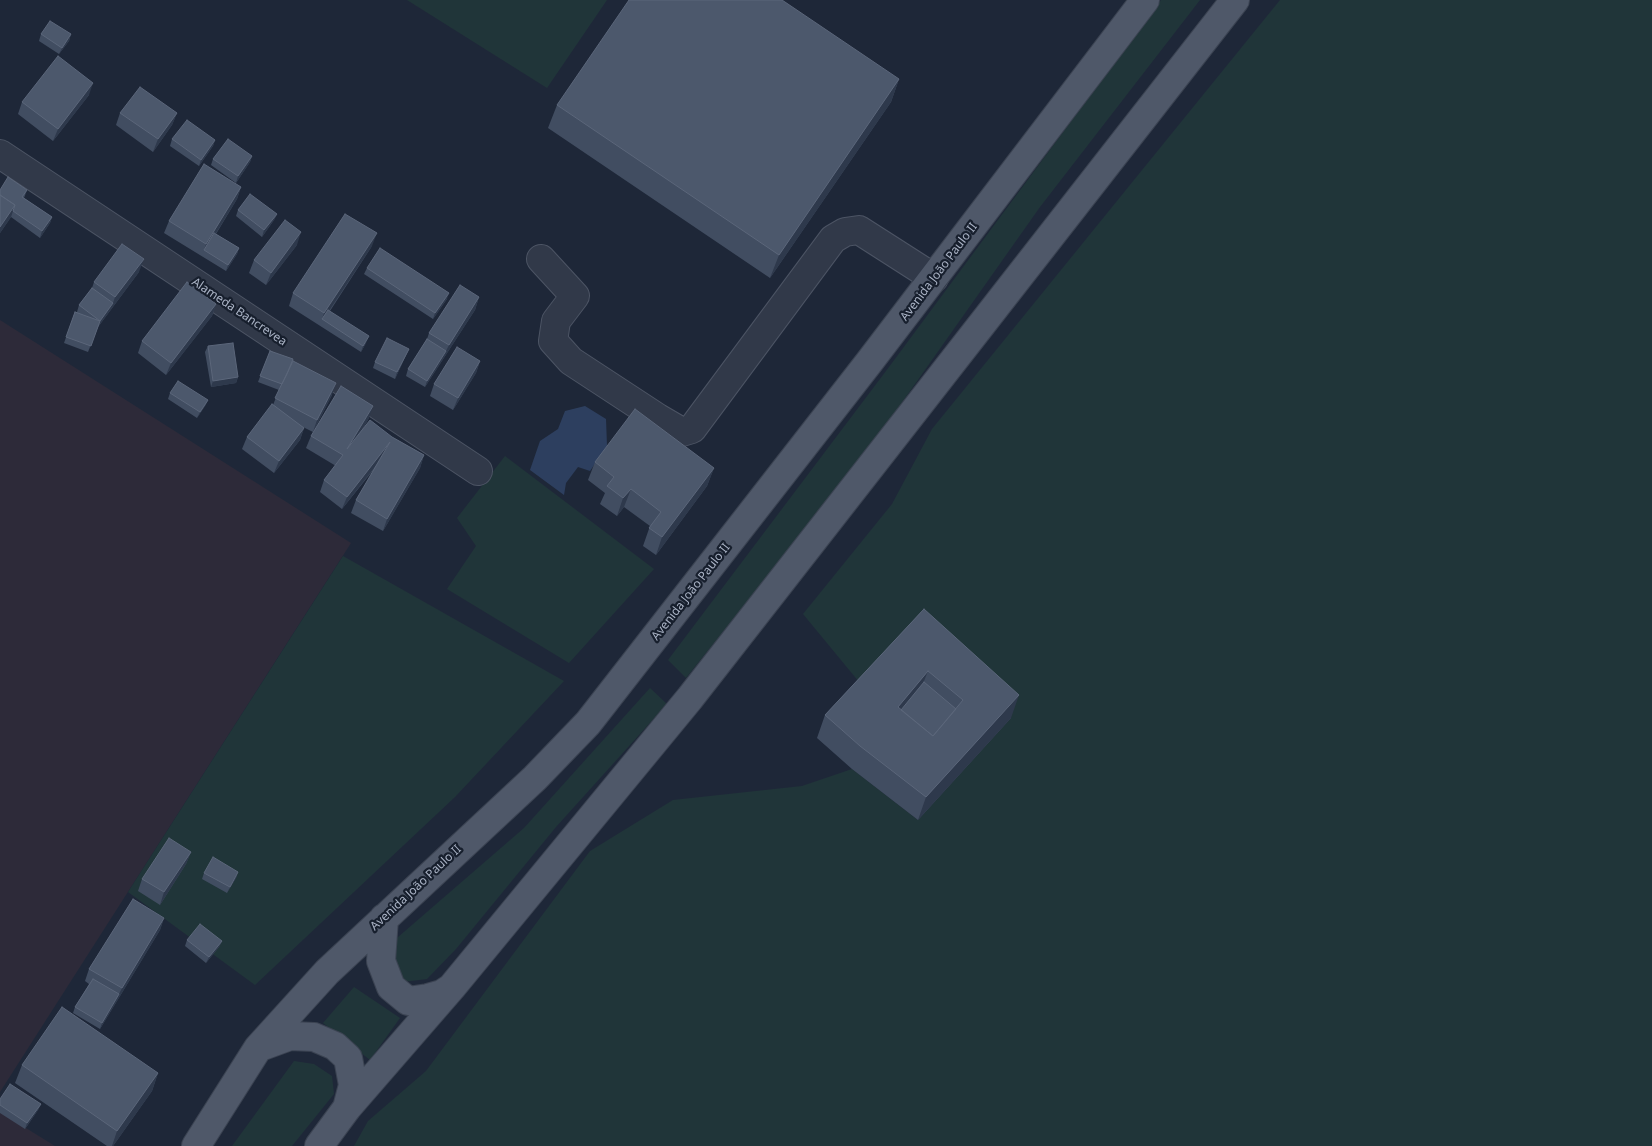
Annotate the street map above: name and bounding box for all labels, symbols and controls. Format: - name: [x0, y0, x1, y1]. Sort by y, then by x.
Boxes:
- street label: Avenida João Paulo II: [897, 220, 981, 324]
- street label: Alameda Bancrevea: [189, 275, 289, 349]
- street label: Avenida João Paulo II: [649, 541, 733, 643]
- street label: Avenida João Paulo II: [368, 842, 464, 934]

